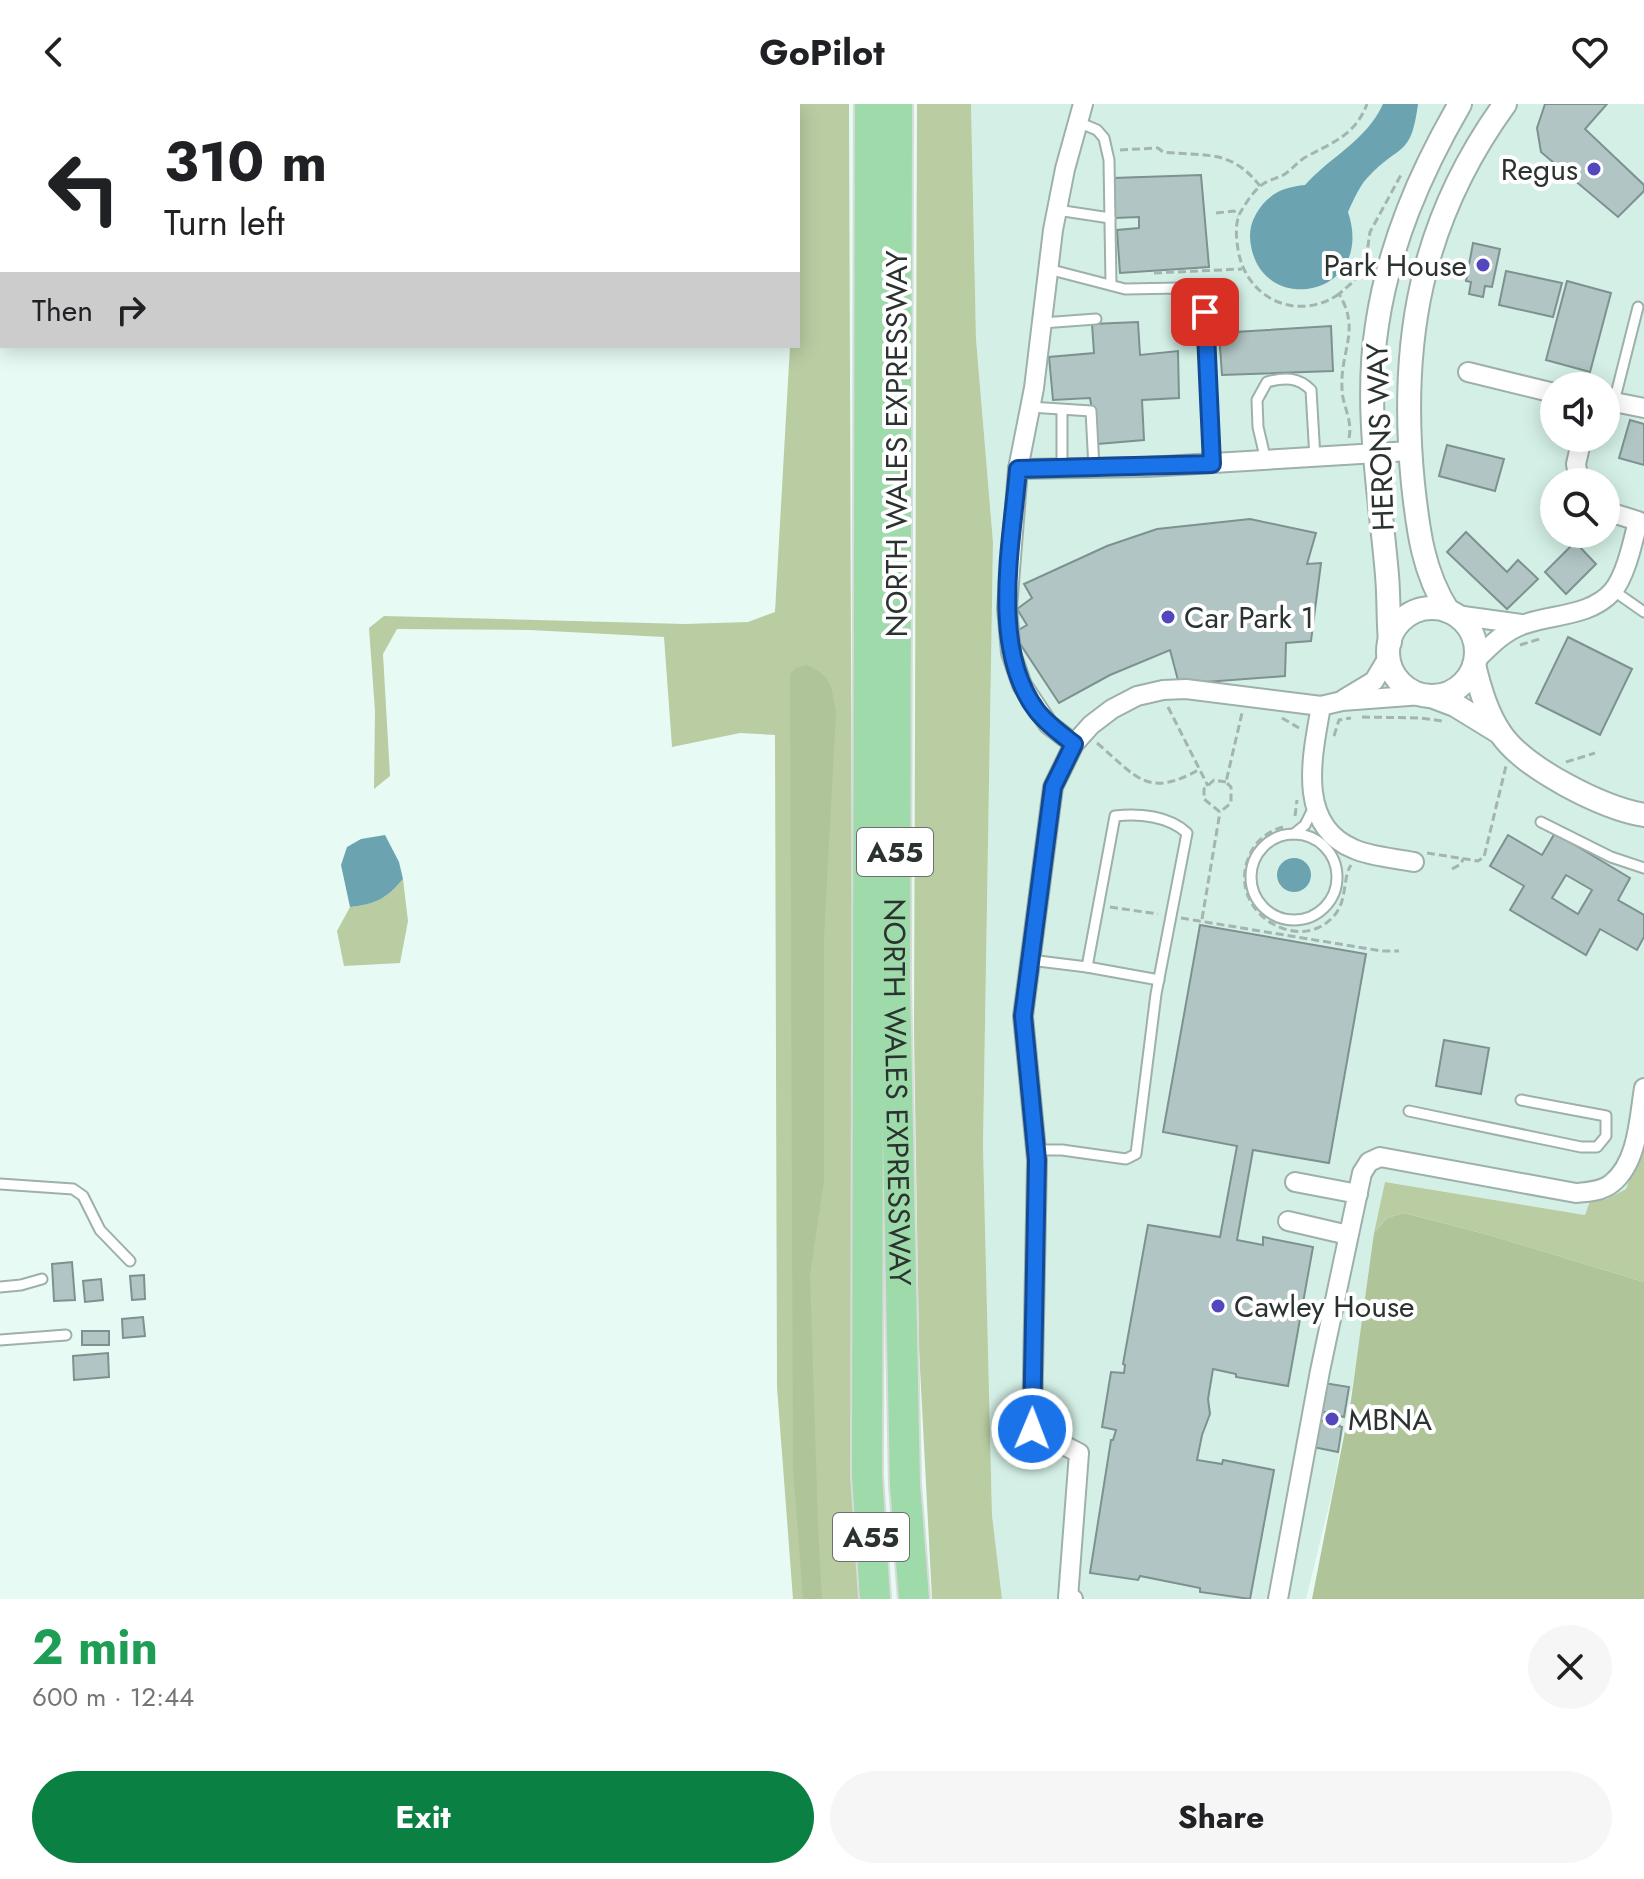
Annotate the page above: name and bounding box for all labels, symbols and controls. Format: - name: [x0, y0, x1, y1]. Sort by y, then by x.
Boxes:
- text: GoPilot: [759, 26, 885, 78]
- icon: back: [32, 30, 76, 74]
- icon: heart: [1568, 30, 1612, 74]
- text: 310 m: [164, 121, 327, 202]
- icon: left: [32, 136, 136, 240]
- place label: Regus: [1501, 148, 1578, 191]
- marker: Regus: [1585, 160, 1603, 178]
- text: Turn left: [164, 196, 285, 248]
- place label: Park House: [1323, 244, 1467, 287]
- street label: NORTH WALES EXPRESSWAY: [875, 250, 918, 638]
- marker: Park House: [1474, 256, 1492, 274]
- pin: [1171, 278, 1239, 346]
- icon: right: [109, 288, 153, 332]
- text: Then: [32, 289, 93, 332]
- icon: arrive: [1183, 290, 1227, 334]
- street label: HERONS WAY: [1355, 342, 1405, 532]
- map controls: [1540, 372, 1620, 548]
- button: sound: [1540, 372, 1620, 452]
- button: search: [1540, 468, 1620, 548]
- place label: Car Park 1: [1184, 596, 1314, 639]
- marker: Car Park 1: [1159, 608, 1177, 626]
- road number: A55: [857, 828, 933, 876]
- street label: NORTH WALES EXPRESSWAY: [873, 898, 923, 1286]
- place label: Cawley House: [1234, 1285, 1414, 1328]
- marker: Cawley House: [1209, 1297, 1227, 1315]
- position arrow: [990, 1387, 1074, 1471]
- place label: MBNA: [1348, 1398, 1432, 1441]
- marker: MBNA: [1323, 1410, 1341, 1428]
- road number: A55: [833, 1513, 909, 1561]
- text: 2 min: [32, 1613, 158, 1682]
- button: close: [1528, 1625, 1612, 1709]
- text: 600 m · 12:44: [32, 1678, 194, 1716]
- button: Exit: [32, 1771, 814, 1863]
- button: Share: [830, 1771, 1612, 1863]

